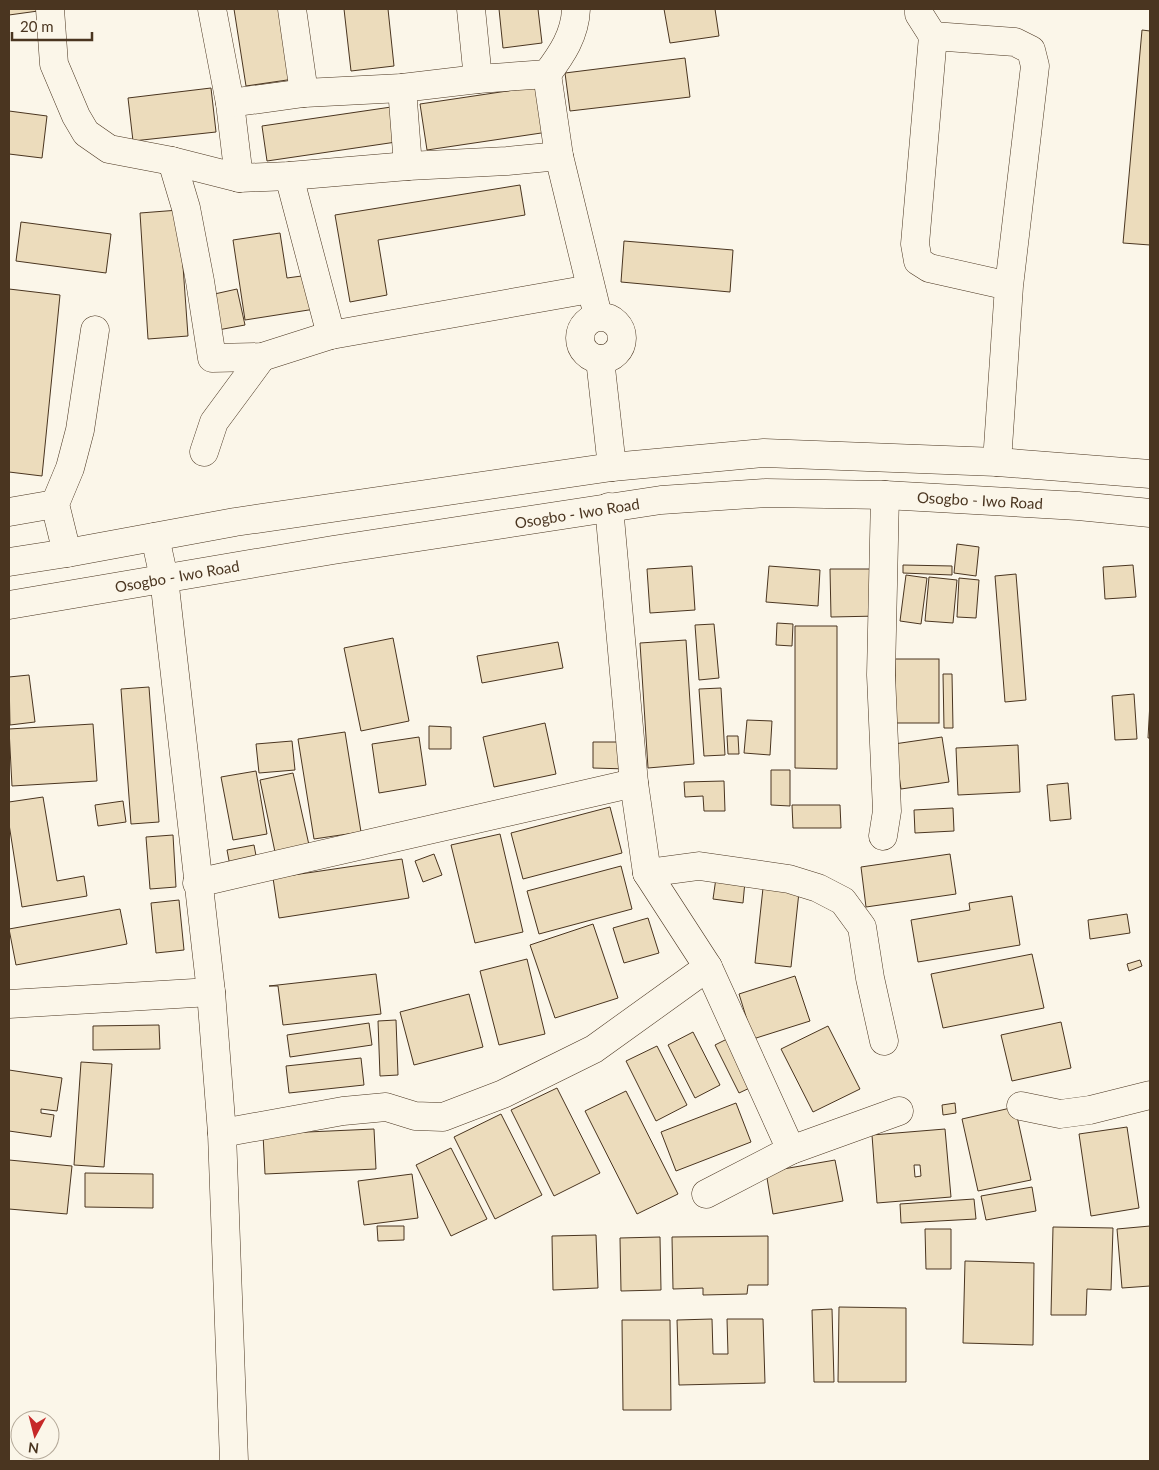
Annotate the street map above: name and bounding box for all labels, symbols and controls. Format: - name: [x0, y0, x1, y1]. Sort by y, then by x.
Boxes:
- scale bar: [12, 10, 92, 42]
- text: 20 m: [20, 17, 54, 35]
- street label: Osogbo - Iwo Road: [917, 488, 1043, 512]
- street label: Osogbo - Iwo Road: [513, 494, 641, 532]
- street label: Osogbo - Iwo Road: [113, 556, 241, 596]
- north arrow: [10, 1410, 60, 1460]
- text: N: [27, 1439, 40, 1457]

